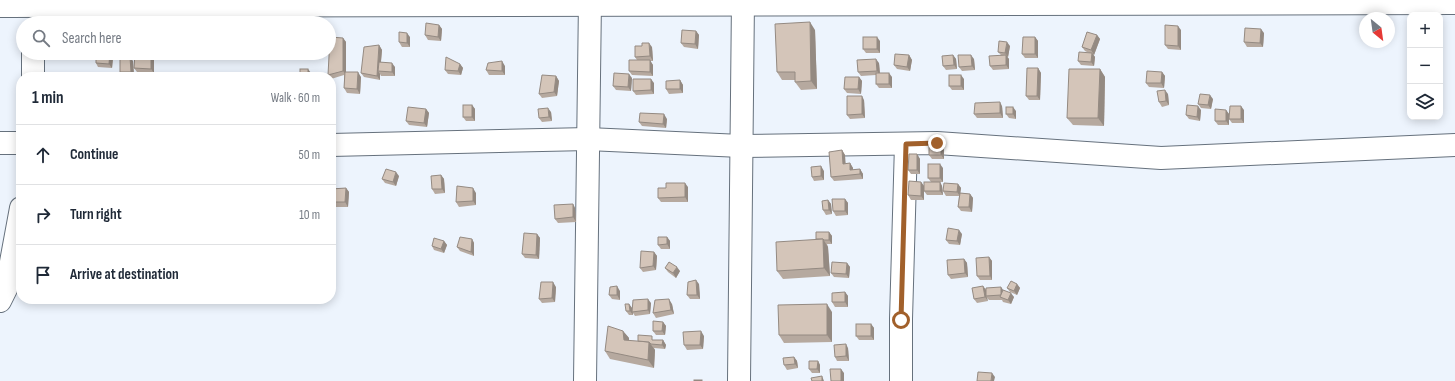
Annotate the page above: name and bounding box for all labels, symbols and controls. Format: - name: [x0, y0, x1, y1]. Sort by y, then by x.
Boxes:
- north arrow: [1359, 12, 1395, 48]
- map controls: [1407, 12, 1443, 120]
- button: +: [1407, 12, 1443, 48]
- search box: [16, 16, 336, 60]
- icon: search: [30, 27, 52, 49]
- text: Search here: [62, 29, 122, 48]
- button: −: [1407, 48, 1443, 84]
- button: layers: [1407, 84, 1443, 120]
- text: 1 min: [32, 88, 64, 108]
- text: Walk · 60 m: [271, 90, 320, 106]
- route end: [928, 134, 946, 152]
- icon: ahead: [32, 144, 54, 166]
- text: Continue: [70, 145, 119, 164]
- text: 50 m: [299, 147, 320, 163]
- icon: right: [32, 204, 54, 226]
- text: Turn right: [70, 205, 122, 224]
- text: 10 m: [299, 207, 320, 223]
- icon: arrive: [32, 264, 54, 286]
- text: Arrive at destination: [70, 265, 179, 284]
- route start: [892, 311, 910, 329]

